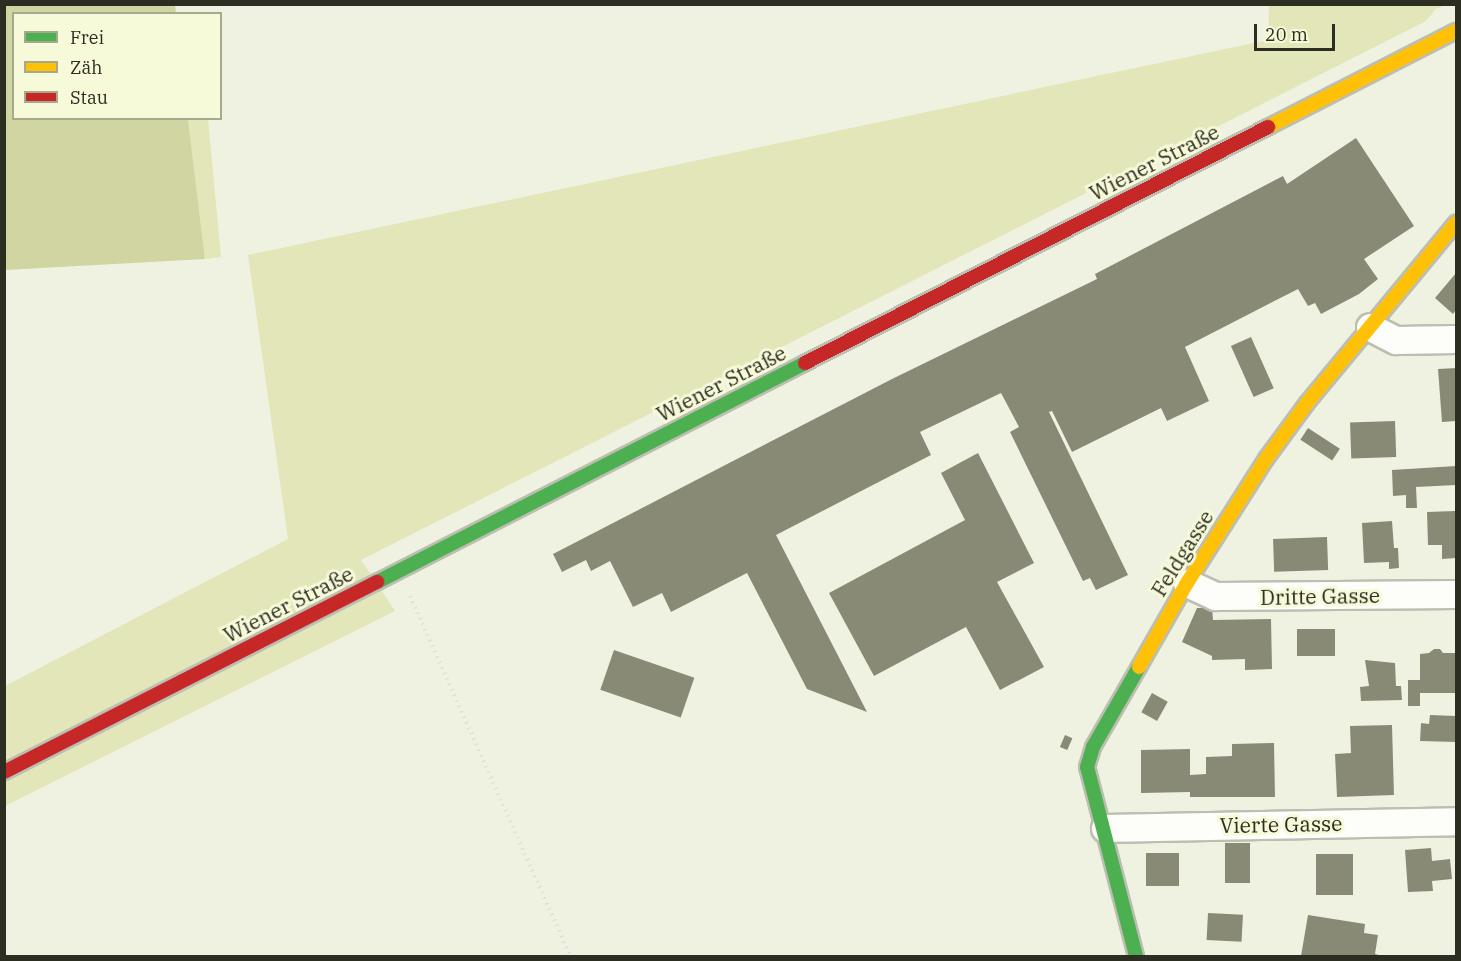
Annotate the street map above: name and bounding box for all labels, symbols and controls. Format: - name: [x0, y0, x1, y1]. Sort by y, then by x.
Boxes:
- legend: [12, 12, 222, 120]
- scale bar: [1257, 12, 1338, 50]
- text: 20 m: [1265, 23, 1308, 46]
- text: Frei: [70, 26, 104, 49]
- text: Zäh: [70, 56, 103, 79]
- text: Stau: [70, 86, 108, 109]
- street label: Wiener Straße: [1085, 119, 1223, 205]
- street label: Wiener Straße: [652, 340, 790, 426]
- street label: Feldgasse: [1146, 505, 1218, 601]
- street label: Wiener Straße: [219, 561, 357, 647]
- street label: Dritte Gasse: [1260, 582, 1380, 610]
- street label: Vierte Gasse: [1219, 810, 1343, 838]

